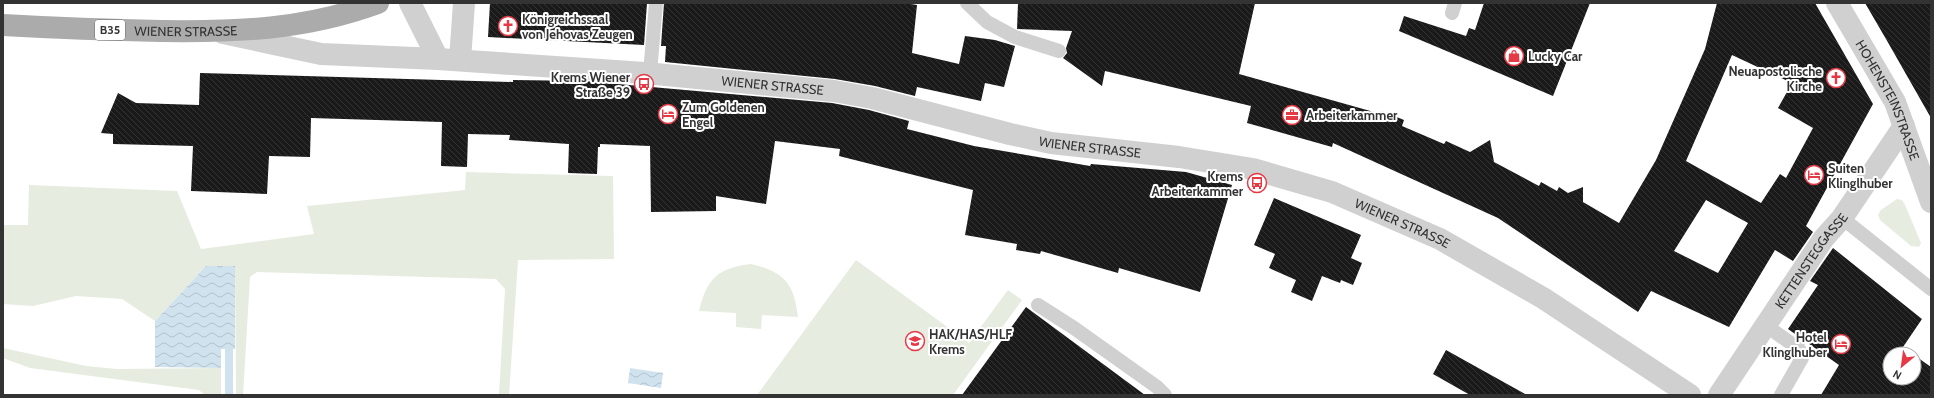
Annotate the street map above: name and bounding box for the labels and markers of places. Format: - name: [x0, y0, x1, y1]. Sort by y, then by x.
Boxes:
- place label: Königreichssaal von Jehovas Zeugen: [522, 11, 633, 42]
- church icon: Königreichssaal von Jehovas Zeugen: [497, 15, 519, 37]
- shop icon: Lucky Car: [1503, 45, 1525, 67]
- place label: Lucky Car: [1528, 48, 1583, 64]
- place label: Neuapostolische Kirche: [1729, 63, 1822, 94]
- church icon: Neuapostolische Kirche: [1825, 67, 1847, 89]
- place label: Krems Wiener Straße 39: [551, 69, 631, 100]
- bus stop icon: Krems Wiener Straße 39: [633, 73, 655, 95]
- place label: Zum Goldenen Engel: [682, 99, 765, 130]
- hotel icon: Zum Goldenen Engel: [657, 103, 679, 125]
- office icon: Arbeiterkammer: [1281, 104, 1303, 126]
- place label: Arbeiterkammer: [1306, 107, 1398, 123]
- place label: Suiten Klinglhuber: [1828, 160, 1893, 191]
- hotel icon: Suiten Klinglhuber: [1803, 164, 1825, 186]
- place label: Krems Arbeiterkammer: [1152, 168, 1244, 199]
- bus stop icon: Krems Arbeiterkammer: [1246, 172, 1268, 194]
- place label: HAK/HAS/HLF Krems: [929, 326, 1012, 357]
- place label: Hotel Klinglhuber: [1763, 329, 1828, 360]
- school or university icon: HAK/HAS/HLF Krems: [904, 330, 926, 352]
- hotel icon: Hotel Klinglhuber: [1830, 333, 1852, 355]

